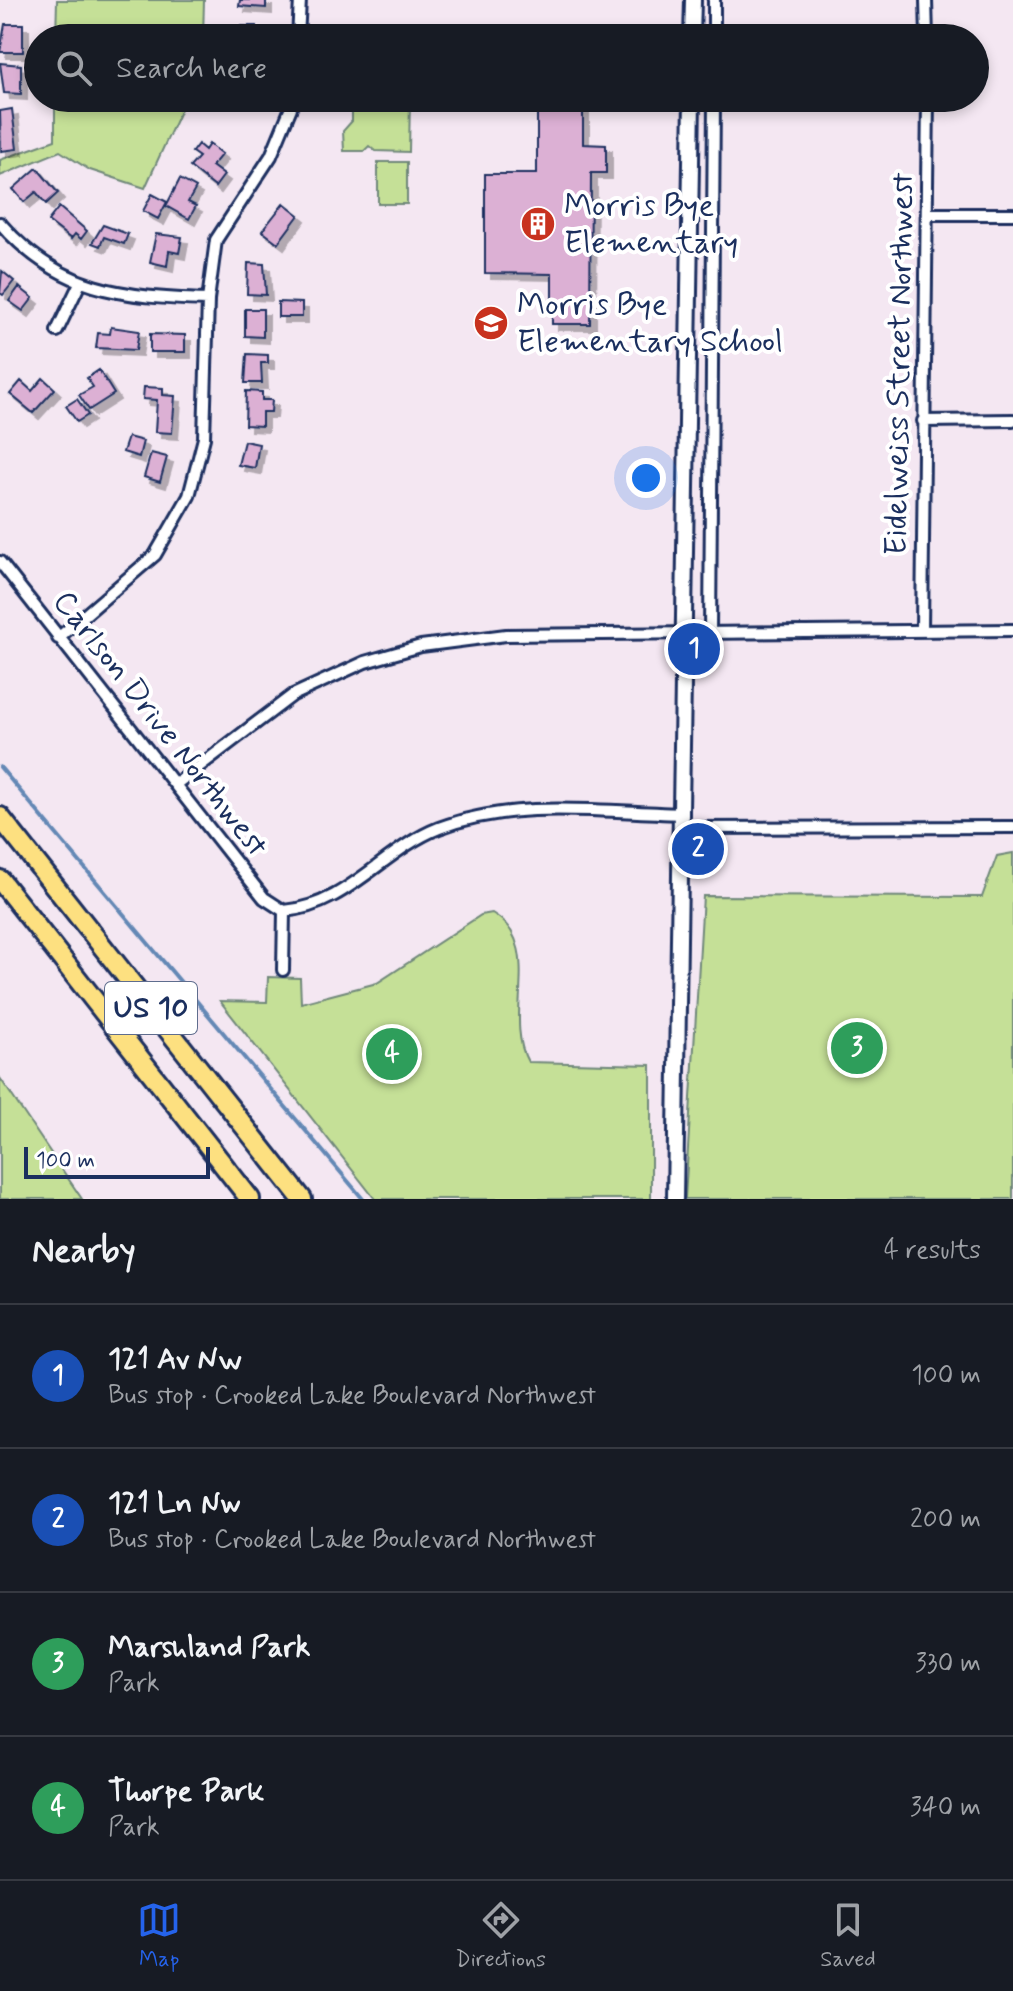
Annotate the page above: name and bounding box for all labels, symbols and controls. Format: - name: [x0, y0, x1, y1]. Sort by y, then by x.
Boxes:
- search box: [24, 24, 989, 112]
- icon: search: [52, 46, 96, 90]
- text: Search here: [116, 49, 267, 88]
- street label: Eidelweiss Street Northwest: [876, 172, 924, 556]
- place label: Morris Bye Elementary: [564, 185, 738, 264]
- building icon: Morris Bye Elementary: [519, 205, 557, 243]
- place label: Morris Bye Elementary School: [517, 284, 783, 363]
- school or university icon: Morris Bye Elementary School: [472, 304, 510, 342]
- your location: [626, 458, 666, 498]
- street label: Carlson Drive Northwest: [43, 582, 277, 866]
- pin: 1: [668, 619, 720, 679]
- pin: 2: [672, 819, 724, 879]
- road number: US 10: [105, 982, 197, 1034]
- pin: 3: [831, 1018, 883, 1078]
- pin: 4: [366, 1024, 418, 1084]
- scale bar: [24, 1143, 210, 1179]
- text: 100 m: [36, 1147, 95, 1175]
- text: Nearby: [32, 1229, 136, 1274]
- text: 4 results: [884, 1234, 981, 1268]
- text: 121 Av Nw: [108, 1340, 242, 1379]
- text: 1: [52, 1359, 64, 1393]
- text: 100 m: [911, 1359, 981, 1393]
- text: Bus stop · Crooked Lake Boulevard Northwest: [108, 1379, 596, 1413]
- text: 121 Ln Nw: [108, 1484, 241, 1523]
- text: 2: [52, 1503, 64, 1537]
- text: 200 m: [910, 1503, 981, 1537]
- text: Bus stop · Crooked Lake Boulevard Northwest: [108, 1523, 596, 1557]
- text: Marshland Park: [108, 1628, 310, 1667]
- text: 3: [52, 1647, 64, 1681]
- text: 330 m: [915, 1647, 981, 1681]
- text: Park: [108, 1667, 160, 1701]
- text: Thorpe Park: [108, 1772, 264, 1811]
- text: 4: [50, 1791, 66, 1825]
- text: 340 m: [910, 1791, 981, 1825]
- text: Park: [108, 1811, 160, 1845]
- tab: Map: [137, 1898, 181, 1974]
- tab: Directions: [455, 1898, 546, 1974]
- tab: Saved: [820, 1898, 876, 1974]

